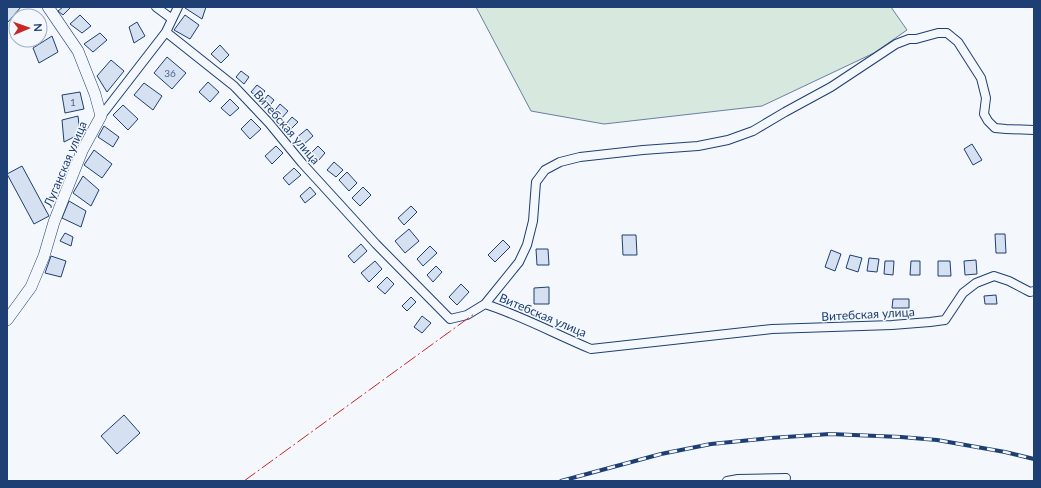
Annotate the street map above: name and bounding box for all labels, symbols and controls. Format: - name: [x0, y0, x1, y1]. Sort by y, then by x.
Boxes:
- north arrow: [8, 8, 48, 48]
- text: N: [32, 23, 45, 32]
- house number: 36: [164, 67, 176, 79]
- street label: Витебская улица: [251, 87, 323, 167]
- house number: 1: [70, 96, 76, 108]
- street label: Луганская улица: [40, 119, 90, 210]
- street label: Витебская улица: [497, 290, 589, 340]
- street label: Витебская улица: [821, 304, 915, 324]

